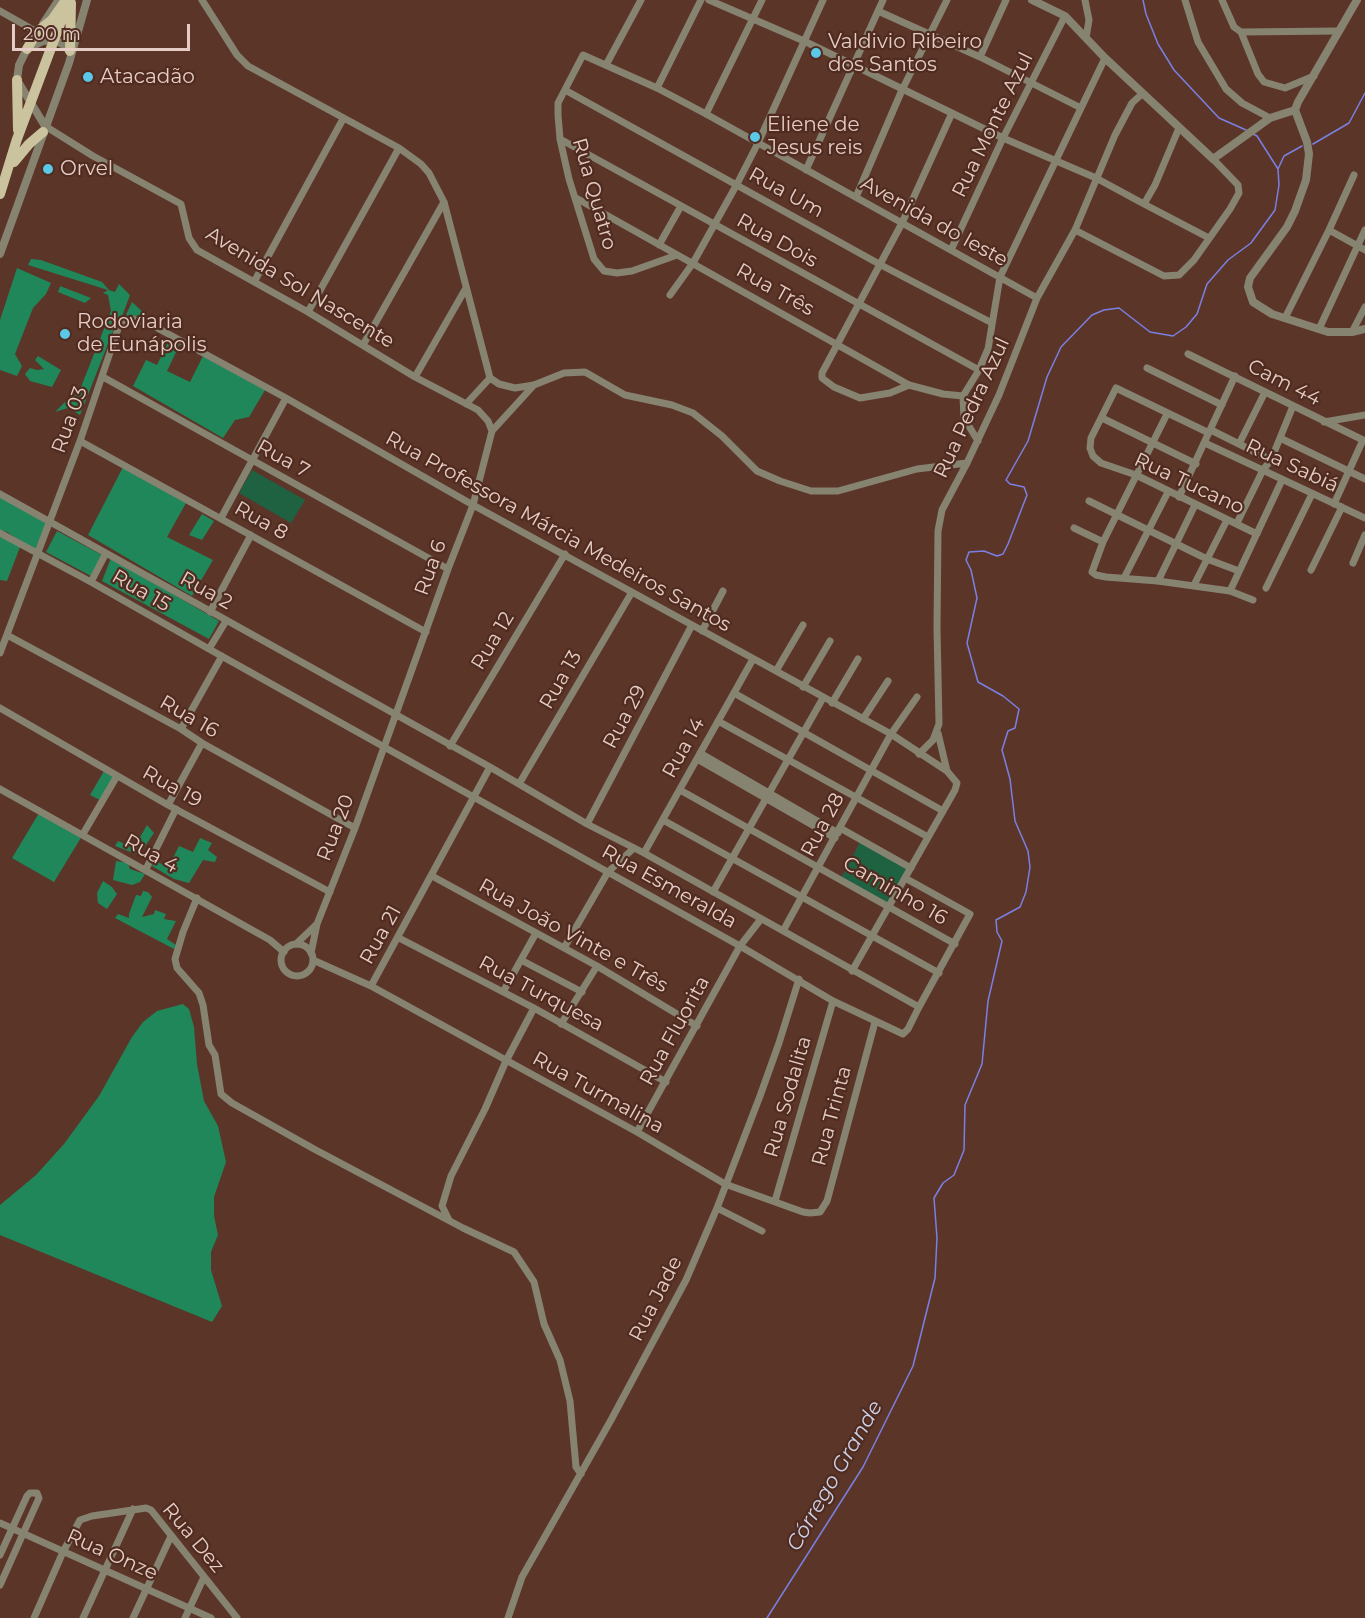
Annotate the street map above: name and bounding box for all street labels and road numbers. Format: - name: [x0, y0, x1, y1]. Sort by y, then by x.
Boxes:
- street label: Rua Monte Azul: [947, 48, 1039, 202]
- street label: Rua Quatro: [567, 135, 621, 253]
- street label: Rua Um: [744, 163, 828, 223]
- street label: Avenida do leste: [856, 172, 1012, 272]
- street label: Rua Dois: [732, 209, 822, 273]
- street label: Avenida Sol Nascente: [201, 222, 399, 354]
- street label: Rua Três: [732, 259, 818, 321]
- street label: Rua Pedra Azul: [929, 334, 1015, 482]
- street label: Cam 44: [1243, 354, 1325, 412]
- street label: Rua 03: [47, 383, 93, 457]
- street label: Rua Professora Márcia Medeiros Santos: [381, 427, 735, 637]
- street label: Rua Sabiá: [1242, 434, 1342, 498]
- street label: Rua 7: [252, 435, 314, 483]
- street label: Rua Tucano: [1130, 448, 1248, 520]
- street label: Rua 8: [230, 497, 292, 545]
- street label: Rua 6: [410, 537, 452, 599]
- street label: Rua 15: [108, 565, 174, 617]
- street label: Rua 2: [176, 567, 236, 615]
- street label: Rua 12: [466, 608, 520, 674]
- street label: Rua 13: [535, 647, 587, 713]
- street label: Rua 29: [598, 681, 652, 753]
- street label: Rua 16: [155, 691, 223, 743]
- street label: Rua 14: [658, 714, 710, 782]
- street label: Rua 19: [138, 761, 206, 813]
- street label: Rua 28: [796, 789, 850, 861]
- street label: Rua 20: [312, 791, 360, 865]
- street label: Rua 4: [120, 829, 182, 879]
- street label: Rua Esmeralda: [597, 840, 741, 934]
- street label: Caminho 16: [838, 851, 952, 931]
- street label: Rua João Vinte e Três: [474, 874, 672, 998]
- street label: Rua 21: [355, 901, 407, 969]
- street label: Rua Turquesa: [474, 951, 608, 1037]
- street label: Rua Fluorita: [635, 972, 715, 1090]
- street label: Rua Sodalita: [759, 1033, 817, 1161]
- street label: Rua Turmalina: [528, 1047, 668, 1139]
- street label: Rua Trinta: [807, 1063, 857, 1169]
- street label: Rua Jade: [624, 1252, 688, 1346]
- street label: Rua Dez: [157, 1498, 229, 1578]
- street label: Rua Onze: [63, 1524, 161, 1586]

